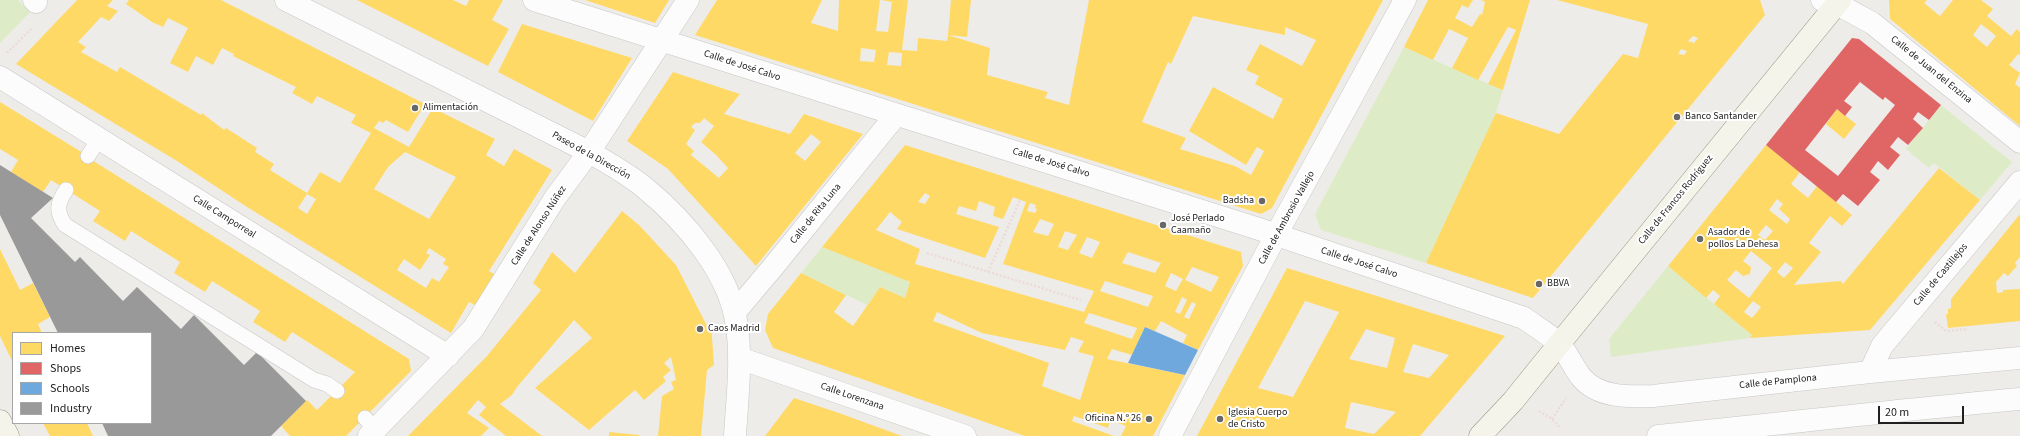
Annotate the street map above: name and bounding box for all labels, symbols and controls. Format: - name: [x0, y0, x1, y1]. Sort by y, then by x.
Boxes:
- street label: Calle de Juan del Enzina: [1888, 34, 1974, 106]
- street label: Calle de José Calvo: [702, 48, 782, 84]
- place label: Alimentación: [423, 102, 478, 114]
- marker: Alimentación: [410, 103, 420, 113]
- place label: Banco Santander: [1685, 111, 1757, 123]
- marker: Banco Santander: [1672, 112, 1682, 122]
- street label: Paseo de la Dirección: [550, 129, 632, 183]
- street label: Calle de José Calvo: [1011, 146, 1091, 180]
- street label: Calle de Francos Rodríguez: [1636, 153, 1716, 247]
- street label: Calle de Ambrosio Vallejo: [1256, 169, 1318, 267]
- street label: Calle de Rita Luna: [788, 181, 844, 247]
- street label: Calle de Alonso Núñez: [509, 184, 569, 268]
- street label: Calle Camporreal: [190, 193, 258, 241]
- place label: Badsha: [1223, 195, 1254, 207]
- marker: Badsha: [1257, 196, 1267, 206]
- place label: José Perlado Caamaño: [1171, 213, 1225, 236]
- marker: José Perlado Caamaño: [1158, 220, 1168, 230]
- place label: Asador de pollos La Dehesa: [1708, 227, 1778, 250]
- marker: Asador de pollos La Dehesa: [1695, 234, 1705, 244]
- street label: Calle de Castillejos: [1911, 241, 1971, 309]
- street label: Calle de José Calvo: [1319, 245, 1399, 281]
- place label: BBVA: [1547, 278, 1569, 290]
- marker: BBVA: [1534, 279, 1544, 289]
- place label: Caos Madrid: [708, 323, 760, 335]
- marker: Caos Madrid: [695, 324, 705, 334]
- legend: [12, 332, 152, 424]
- text: Homes: [50, 340, 85, 357]
- text: Shops: [50, 360, 81, 377]
- street label: Calle de Pamplona: [1739, 372, 1817, 392]
- text: Schools: [50, 380, 90, 397]
- street label: Calle Lorenzana: [819, 381, 885, 413]
- scale bar: [1880, 398, 1966, 424]
- text: Industry: [50, 400, 92, 417]
- text: 20 m: [1885, 404, 1909, 421]
- place label: Iglesia Cuerpo de Cristo: [1228, 407, 1287, 430]
- place label: Oficina N.º 26: [1085, 413, 1141, 425]
- marker: Oficina N.º 26: [1144, 414, 1154, 424]
- marker: Iglesia Cuerpo de Cristo: [1215, 414, 1225, 424]

